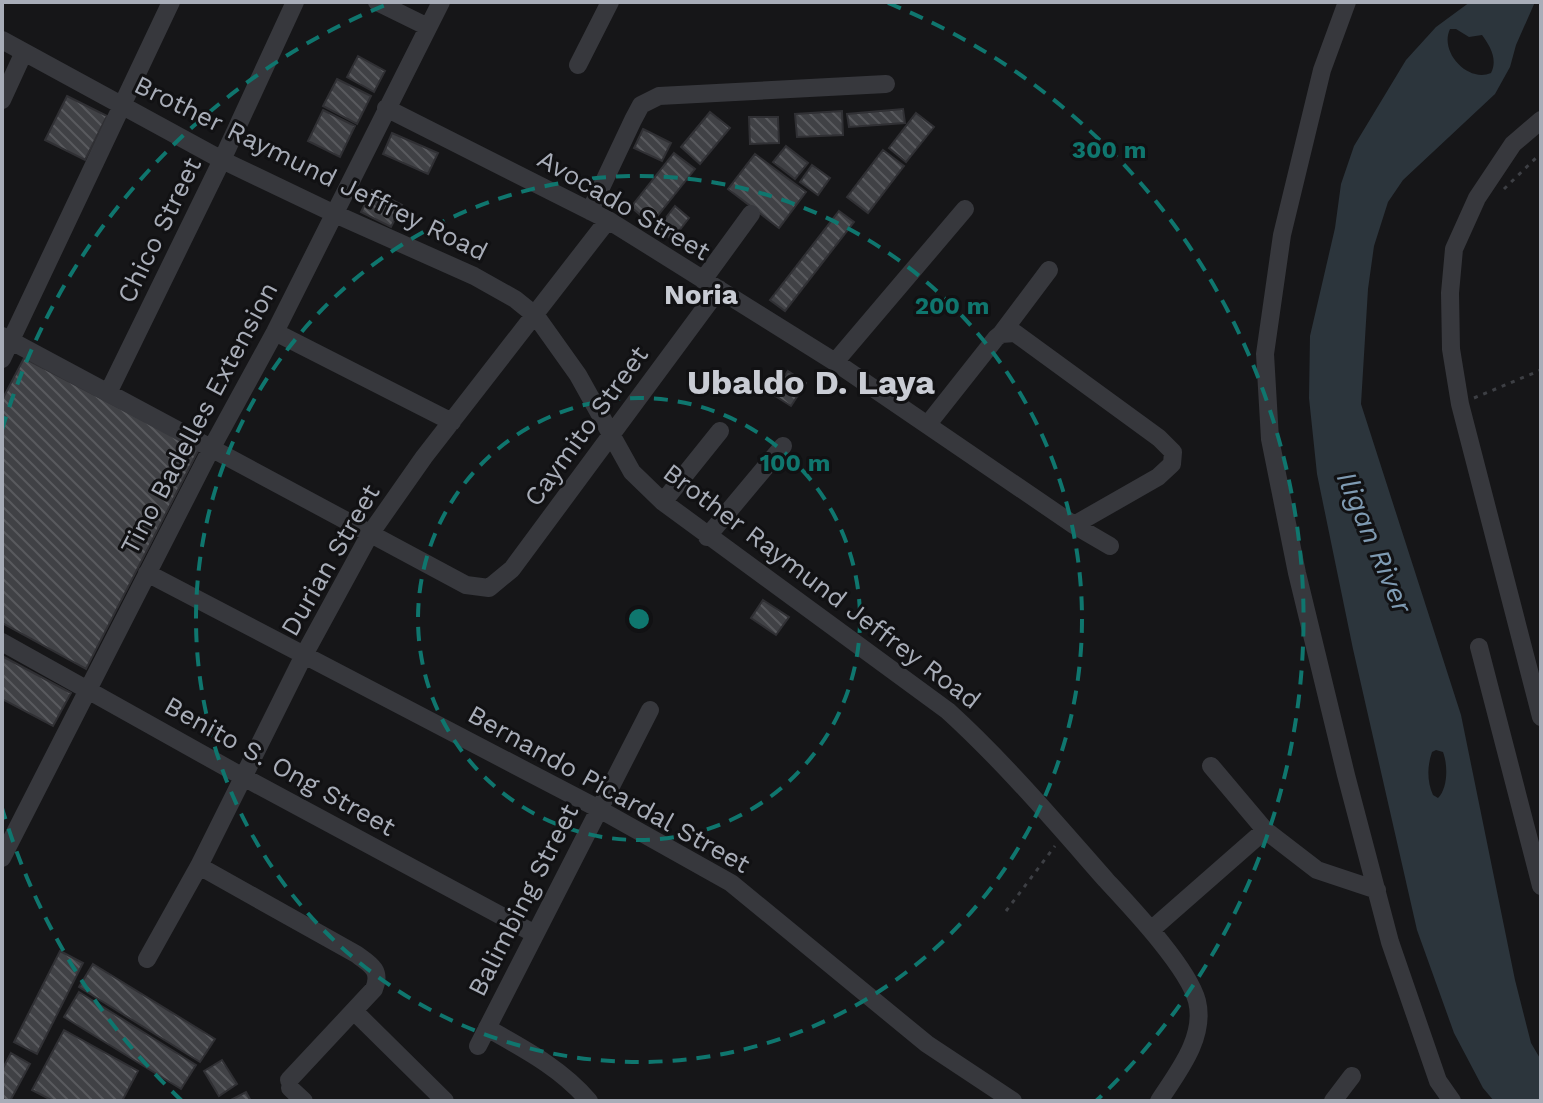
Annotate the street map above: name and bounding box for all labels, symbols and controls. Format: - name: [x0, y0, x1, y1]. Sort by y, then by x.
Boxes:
- street label: Brother Raymund Jeffrey Road: [130, 69, 492, 267]
- text: 300 m: [1072, 136, 1146, 164]
- street label: Avocado Street: [533, 144, 715, 266]
- street label: Chico Street: [111, 152, 207, 308]
- street label: Tino Badelles Extension: [114, 277, 284, 559]
- district label: Noria: [664, 278, 739, 311]
- text: 200 m: [915, 292, 989, 320]
- street label: Caymito Street: [518, 340, 654, 512]
- district label: Ubaldo D. Laya: [687, 362, 935, 402]
- text: 100 m: [760, 449, 830, 477]
- street label: Brother Raymund Jeffrey Road: [658, 457, 986, 715]
- water label: Iligan River: [1330, 466, 1420, 619]
- street label: Durian Street: [274, 479, 386, 641]
- centre of rings: [625, 605, 653, 633]
- street label: Benito S. Ong Street: [159, 690, 401, 842]
- street label: Bernando Picardal Street: [463, 699, 755, 879]
- street label: Balimbing Street: [462, 799, 584, 1001]

